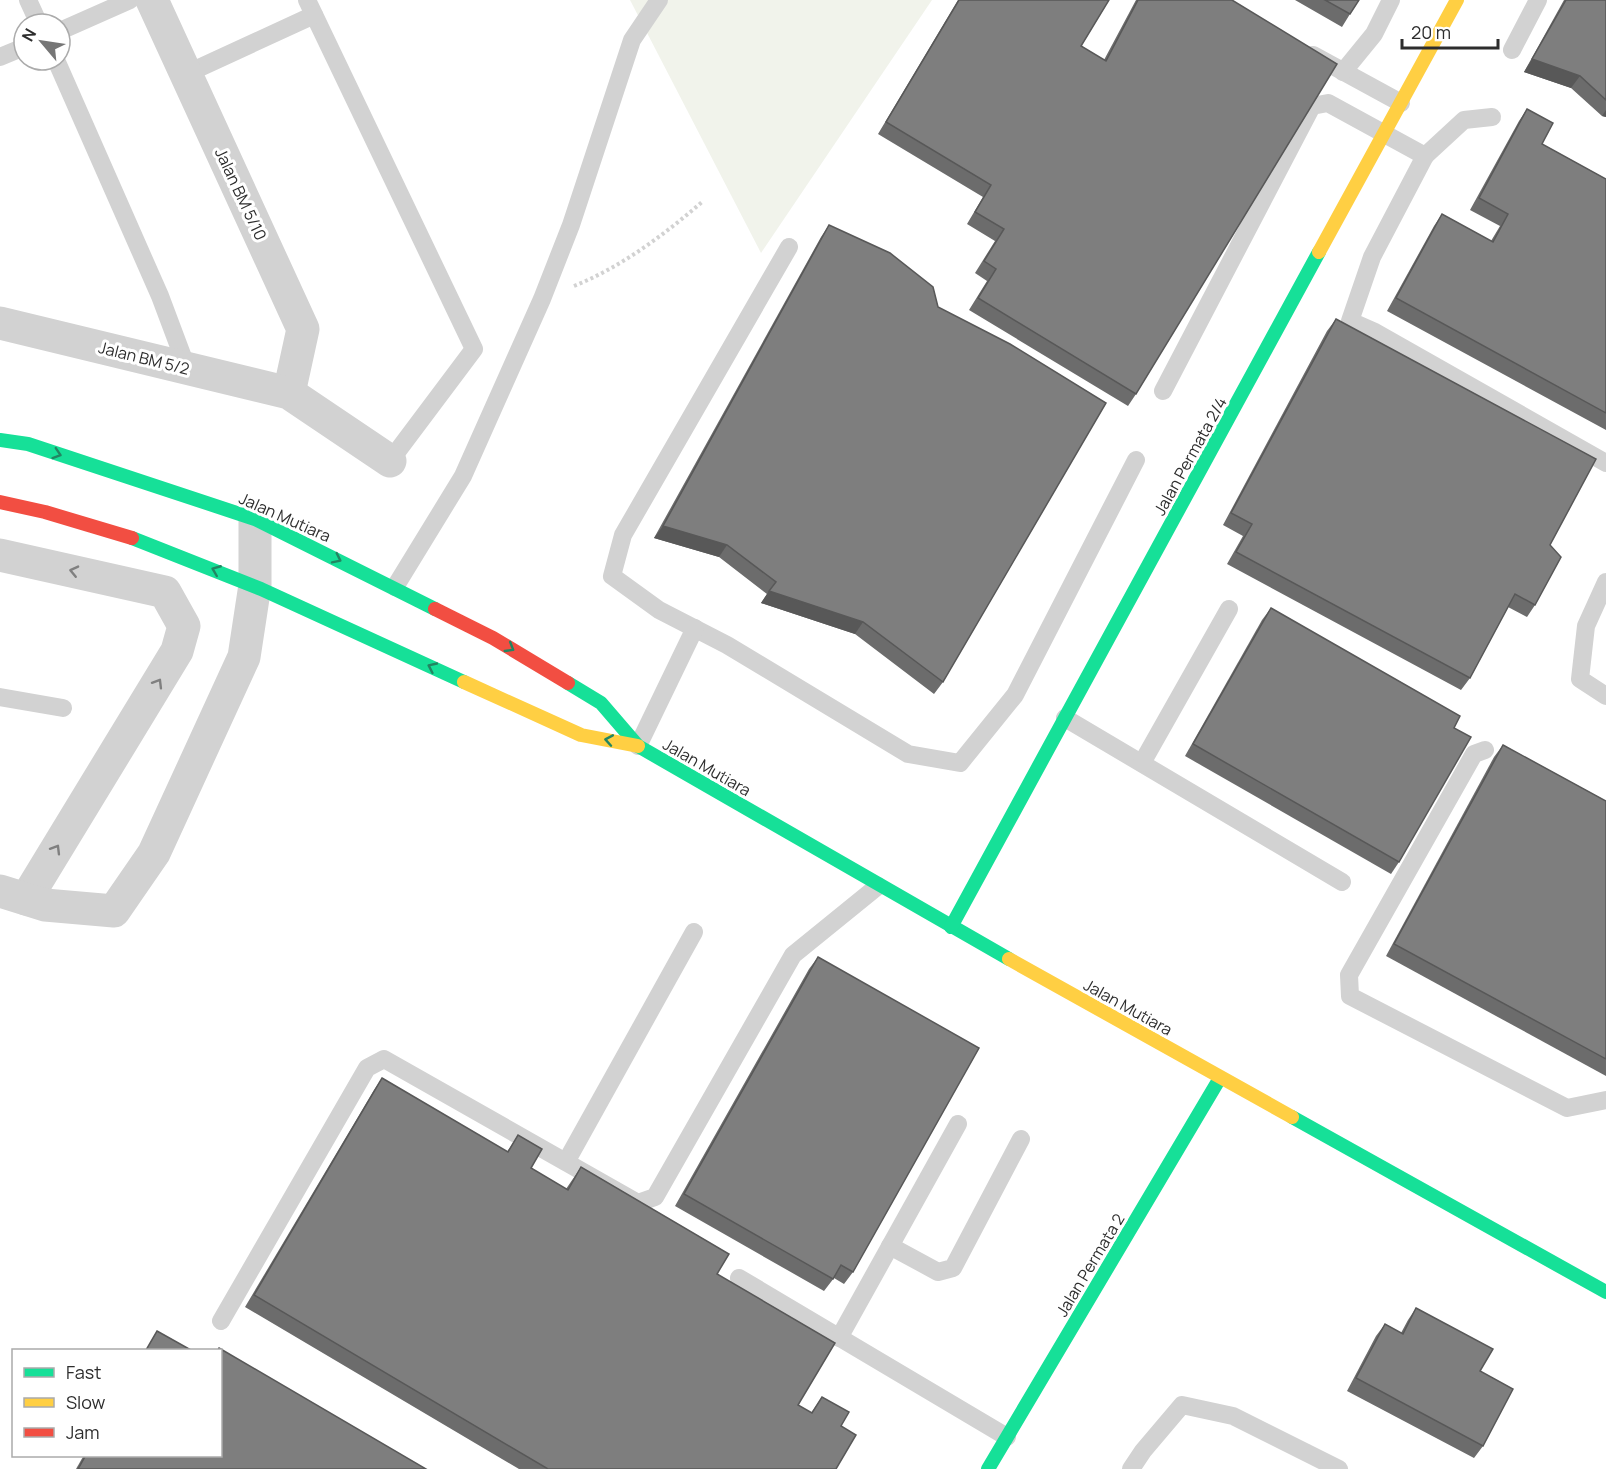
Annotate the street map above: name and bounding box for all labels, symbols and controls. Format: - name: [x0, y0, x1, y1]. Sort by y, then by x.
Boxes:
- north arrow: [12, 12, 72, 72]
- scale bar: [1402, 12, 1498, 50]
- text: 20 m: [1411, 20, 1451, 44]
- text: N: [16, 24, 41, 45]
- street label: Jalan BM 5/10: [210, 144, 272, 244]
- street label: Jalan BM 5/2: [96, 336, 192, 380]
- street label: Jalan Permata 2/4: [1148, 393, 1232, 519]
- one-way arrow: [51, 447, 62, 459]
- street label: Jalan Mutiara: [236, 487, 334, 547]
- one-way arrow: [331, 552, 341, 563]
- one-way arrow: [211, 565, 222, 577]
- one-way arrow: [69, 566, 79, 579]
- one-way arrow: [504, 641, 514, 653]
- one-way arrow: [427, 663, 438, 675]
- one-way arrow: [151, 679, 162, 689]
- street label: Jalan Mutiara: [659, 733, 755, 801]
- one-way arrow: [605, 735, 614, 747]
- one-way arrow: [49, 845, 61, 855]
- street label: Jalan Mutiara: [1080, 974, 1176, 1040]
- street label: Jalan Permata 2: [1051, 1209, 1129, 1321]
- legend: [12, 1349, 222, 1457]
- text: Fast: [66, 1360, 101, 1384]
- text: Slow: [66, 1390, 106, 1414]
- text: Jam: [66, 1420, 100, 1444]

